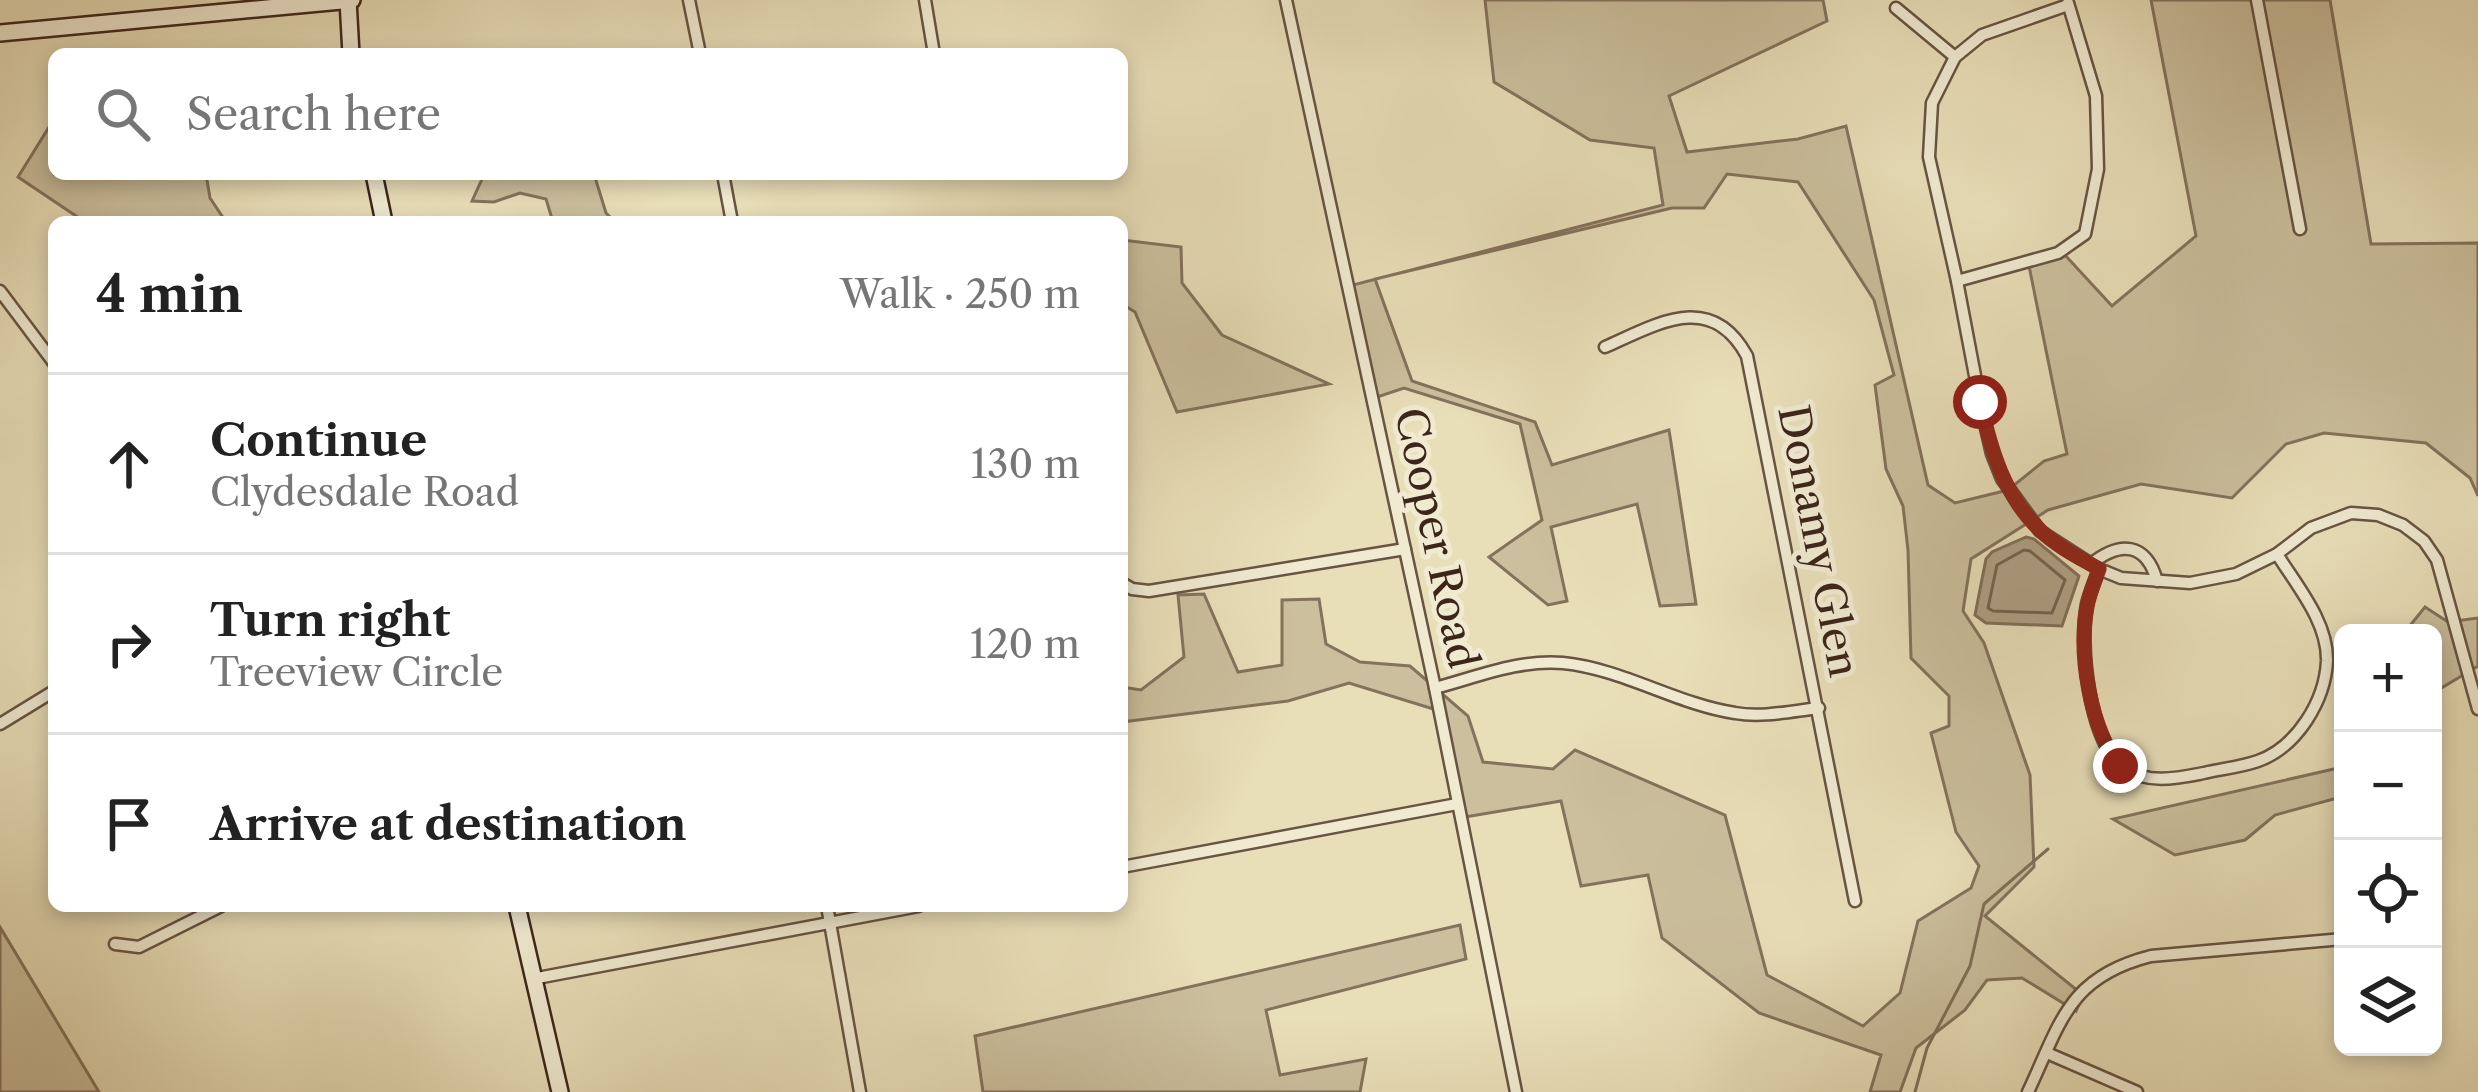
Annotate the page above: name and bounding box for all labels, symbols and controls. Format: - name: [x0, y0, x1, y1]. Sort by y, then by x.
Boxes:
- search box: [48, 48, 1128, 180]
- icon: search: [90, 81, 156, 147]
- text: Search here: [186, 86, 441, 142]
- text: 4 min: [96, 263, 243, 325]
- text: Walk · 250 m: [840, 270, 1080, 318]
- route start: [1953, 375, 2007, 429]
- street label: Donamy Glen: [1767, 401, 1871, 681]
- street label: Cooper Road: [1384, 403, 1490, 673]
- text: Continue: [210, 412, 427, 468]
- icon: ahead: [96, 431, 162, 497]
- text: 130 m: [971, 440, 1080, 488]
- text: Clydesdale Road: [210, 468, 519, 516]
- text: Turn right: [210, 592, 450, 648]
- icon: right: [96, 611, 162, 677]
- text: 120 m: [970, 620, 1080, 668]
- map controls: [2334, 624, 2442, 1056]
- button: +: [2334, 624, 2442, 732]
- text: Treeview Circle: [210, 648, 503, 696]
- button: −: [2334, 732, 2442, 840]
- route end: [2093, 739, 2147, 793]
- icon: arrive: [96, 791, 162, 857]
- text: Arrive at destination: [210, 796, 687, 852]
- button: locate: [2334, 840, 2442, 948]
- button: layers: [2334, 948, 2442, 1056]

